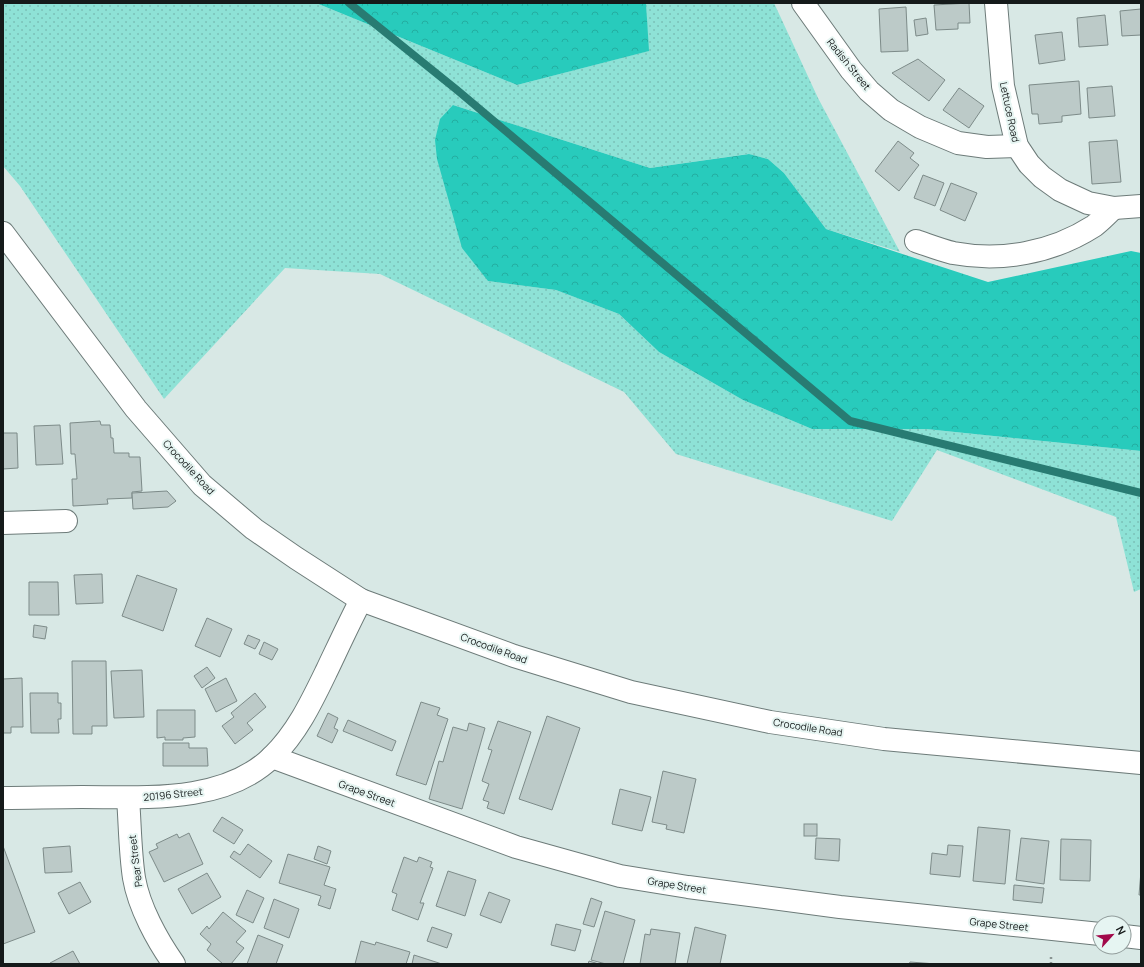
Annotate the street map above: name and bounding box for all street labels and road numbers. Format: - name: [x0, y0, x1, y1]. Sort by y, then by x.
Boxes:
- street label: Radish Street: [824, 35, 874, 93]
- street label: Lettuce Road: [997, 81, 1023, 143]
- street label: Crocodile Road: [160, 437, 218, 497]
- street label: Crocodile Road: [459, 629, 529, 667]
- street label: Crocodile Road: [772, 715, 844, 739]
- street label: Grape Street: [337, 776, 397, 810]
- street label: 20196 Street: [143, 784, 203, 804]
- street label: Pear Street: [125, 834, 145, 888]
- street label: Grape Street: [647, 873, 707, 897]
- street label: Grape Street: [969, 914, 1029, 934]

